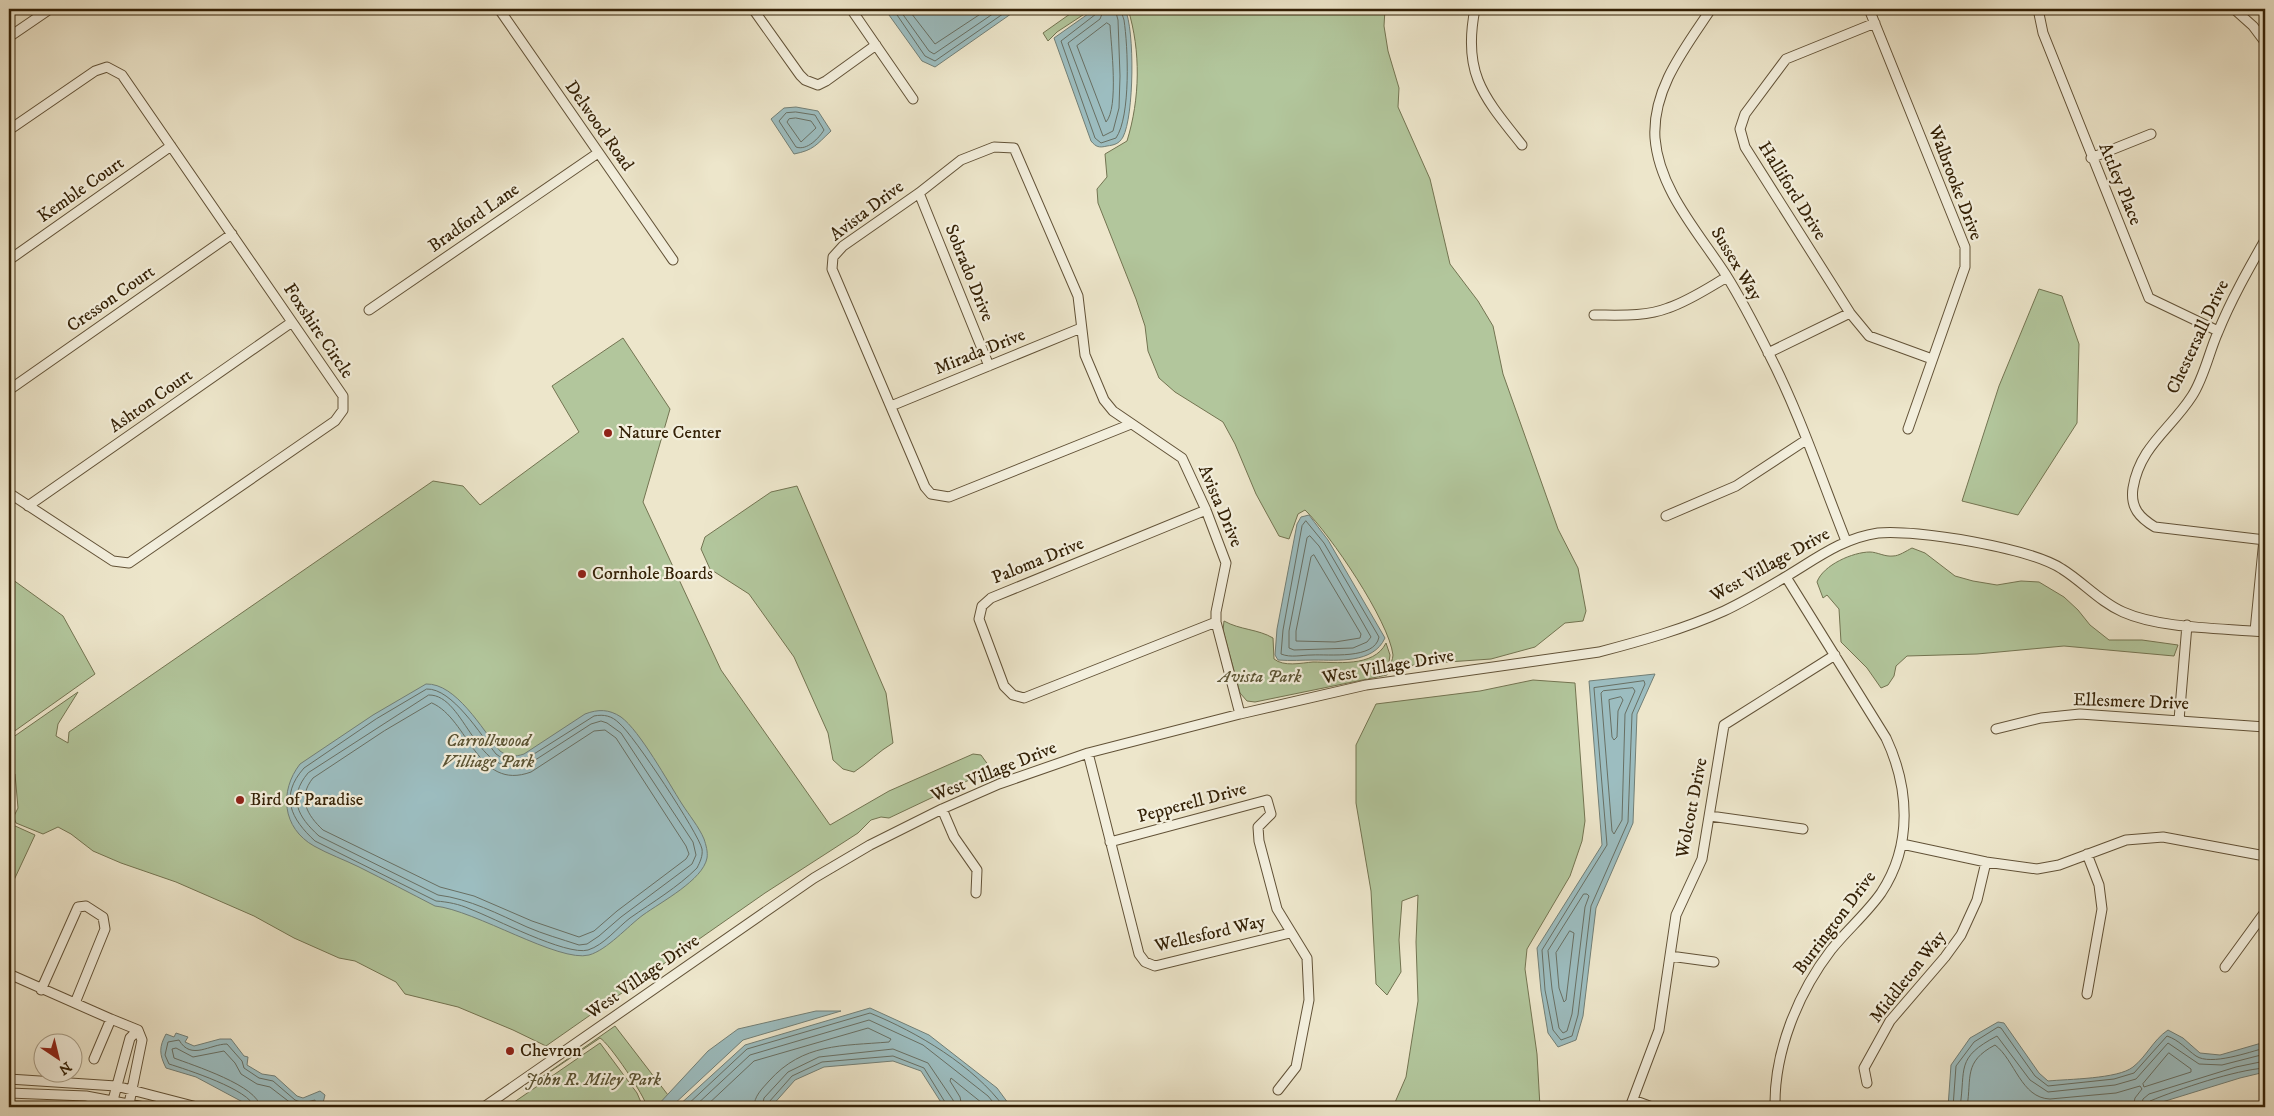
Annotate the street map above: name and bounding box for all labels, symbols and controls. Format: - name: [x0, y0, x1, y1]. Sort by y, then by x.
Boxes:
- street label: Delwood Road: [560, 77, 638, 175]
- street label: Walbrooke Drive: [1923, 122, 1987, 243]
- street label: Halliford Drive: [1753, 138, 1831, 244]
- street label: Attley Place: [2094, 140, 2146, 228]
- street label: Kemble Court: [34, 152, 129, 228]
- street label: Avista Drive: [826, 176, 908, 246]
- street label: Bradford Lane: [424, 179, 524, 257]
- street label: Sobrado Drive: [940, 221, 998, 325]
- street label: Sussex Way: [1705, 223, 1767, 305]
- street label: Cresson Court: [63, 261, 159, 337]
- street label: Chestersall Drive: [2162, 277, 2234, 397]
- street label: Foxshire Circle: [278, 279, 358, 383]
- street label: Mirada Drive: [931, 324, 1029, 380]
- street label: Ashton Court: [105, 364, 197, 438]
- place label: Nature Center: [618, 422, 721, 444]
- marker: Nature Center: [602, 427, 614, 439]
- street label: Avista Drive: [1193, 462, 1247, 550]
- street label: West Village Drive: [1706, 523, 1834, 607]
- street label: Paloma Drive: [989, 533, 1087, 589]
- place label: Cornhole Boards: [592, 563, 713, 585]
- marker: Cornhole Boards: [576, 568, 588, 580]
- street label: West Village Drive: [1319, 645, 1456, 690]
- park label: Avista Park: [1217, 666, 1302, 688]
- street label: Ellesmere Drive: [2073, 689, 2189, 715]
- park label: Carrollwood Villiage Park: [442, 730, 535, 773]
- street label: West Village Drive: [927, 737, 1060, 808]
- street label: Wolcott Drive: [1671, 756, 1712, 861]
- street label: Pepperell Drive: [1135, 778, 1249, 828]
- place label: Bird of Paradise: [250, 789, 363, 811]
- marker: Bird of Paradise: [234, 794, 246, 806]
- street label: Burrington Drive: [1789, 867, 1881, 979]
- street label: Wellesford Way: [1152, 911, 1268, 958]
- street label: Middleton Way: [1865, 926, 1951, 1028]
- street label: West Village Drive: [581, 930, 704, 1025]
- north arrow: [32, 1034, 82, 1084]
- place label: Chevron: [520, 1040, 582, 1062]
- marker: Chevron: [504, 1045, 516, 1057]
- text: N: [55, 1057, 75, 1079]
- park label: John R. Miley Park: [525, 1069, 661, 1091]

